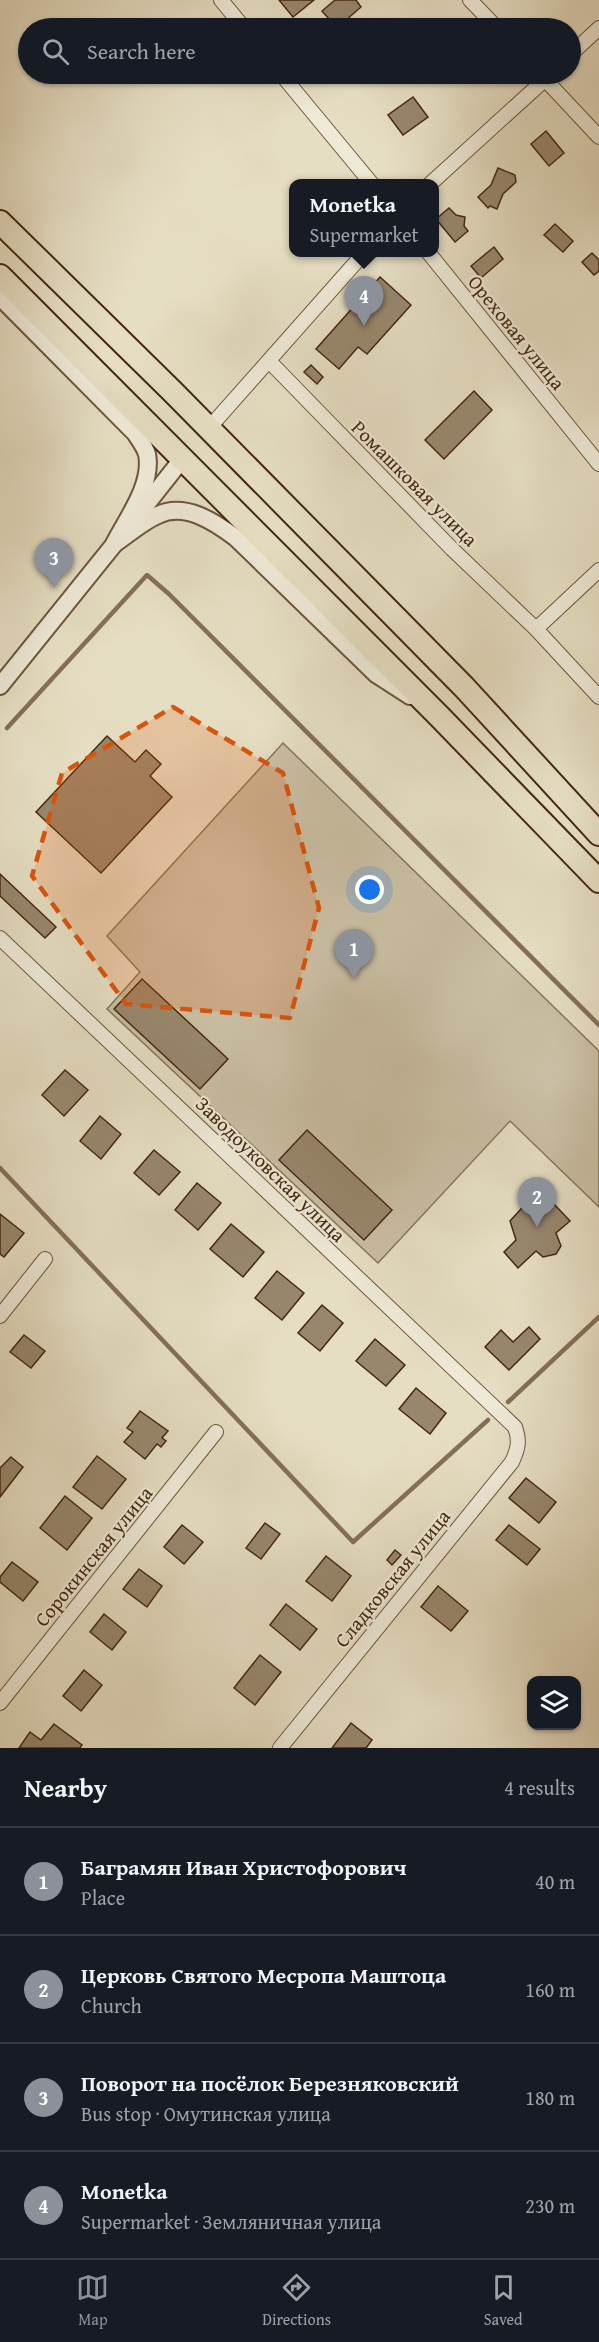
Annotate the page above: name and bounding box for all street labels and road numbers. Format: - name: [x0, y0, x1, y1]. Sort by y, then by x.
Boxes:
- street label: Ореховая улица: [462, 268, 573, 396]
- street label: Ромашковая улица: [345, 413, 485, 553]
- street label: Заводоуковская улица: [189, 1089, 353, 1249]
- street label: Сорокинская улица: [27, 1479, 159, 1633]
- street label: Сладковская улица: [327, 1502, 457, 1653]

